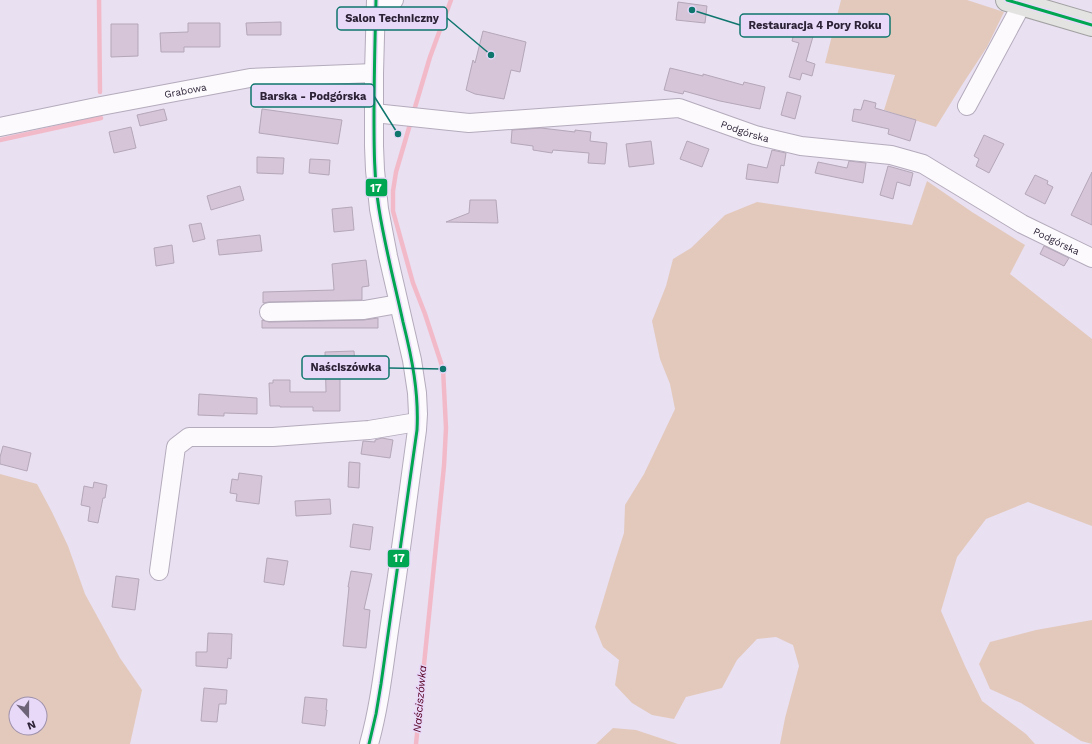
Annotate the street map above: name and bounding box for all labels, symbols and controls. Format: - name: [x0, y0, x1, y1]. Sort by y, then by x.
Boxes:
- callout: Salon Techniczny: [337, 7, 447, 30]
- text: Salon Techniczny: [345, 12, 440, 25]
- callout: Restauracja 4 Pory Roku: [740, 14, 890, 37]
- text: Restauracja 4 Pory Roku: [748, 19, 882, 32]
- street label: Grabowa: [163, 81, 208, 100]
- callout: Barska - Podgórska: [251, 84, 374, 107]
- text: Barska - Podgórska: [260, 90, 367, 103]
- street label: Podgórska: [719, 118, 771, 144]
- line badge: 17: [365, 178, 388, 197]
- text: 17: [370, 182, 382, 195]
- street label: Podgórska: [1032, 225, 1082, 257]
- callout: Naściszówka: [302, 356, 389, 379]
- text: Naściszówka: [311, 361, 382, 374]
- line badge: 17: [387, 549, 410, 568]
- text: 17: [393, 552, 405, 565]
- water label: Naściszówka: [411, 665, 429, 733]
- north arrow: [8, 696, 48, 736]
- text: N: [25, 717, 38, 732]

